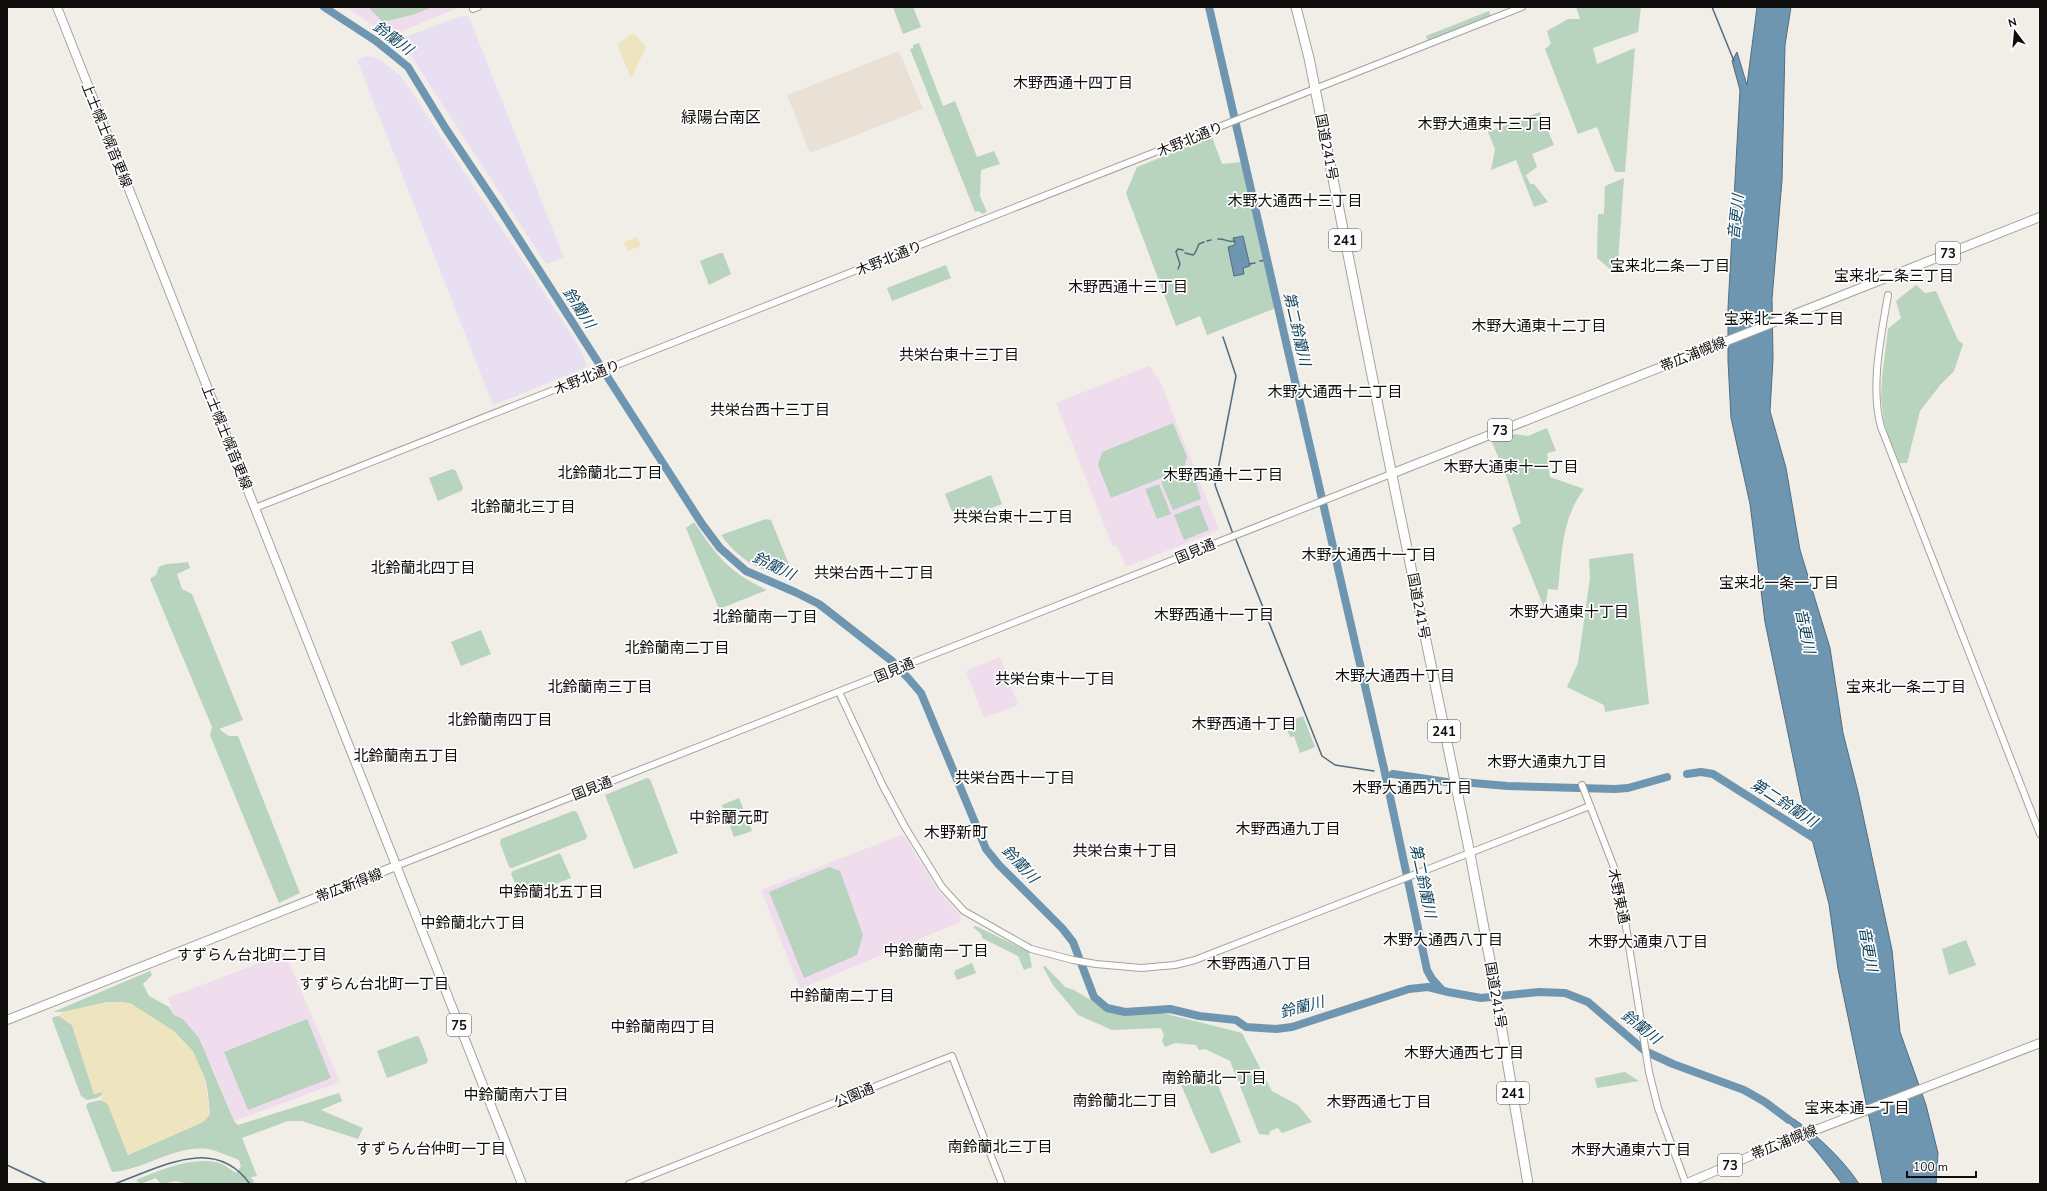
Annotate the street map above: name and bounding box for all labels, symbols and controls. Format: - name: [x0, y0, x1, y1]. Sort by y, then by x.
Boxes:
- north arrow: [1995, 12, 2035, 52]
- text: N: [2006, 15, 2018, 31]
- water label: 鈴蘭川: [369, 16, 419, 61]
- district label: 木野西通十四丁目: [1013, 73, 1133, 93]
- street label: 上士幌士幌音更線: [77, 80, 136, 191]
- district label: 緑陽台南区: [681, 107, 761, 129]
- street label: 国道241号: [1311, 112, 1342, 182]
- district label: 木野大通東十三丁目: [1417, 114, 1553, 134]
- street label: 木野北通り: [1154, 118, 1226, 161]
- district label: 木野大通西十三丁目: [1227, 191, 1363, 211]
- water label: 音更川: [1724, 192, 1749, 240]
- road number: 241: [1329, 229, 1361, 251]
- street label: 木野北通り: [853, 237, 925, 280]
- road number: 73: [1936, 242, 1960, 264]
- district label: 宝来北二条一丁目: [1610, 256, 1730, 276]
- district label: 宝来北二条三丁目: [1834, 266, 1954, 286]
- district label: 木野西通十三丁目: [1068, 277, 1188, 297]
- water label: 鈴蘭川: [558, 284, 601, 334]
- water label: 第二鈴蘭川: [1279, 290, 1316, 370]
- district label: 宝来北二条二丁目: [1724, 309, 1844, 329]
- district label: 木野大通東十二丁目: [1471, 316, 1607, 336]
- street label: 帯広浦幌線: [1657, 333, 1729, 376]
- district label: 共栄台東十三丁目: [899, 345, 1019, 365]
- street label: 木野北通り: [551, 356, 623, 399]
- street label: 上士幌士幌音更線: [197, 382, 256, 493]
- district label: 木野大通西十二丁目: [1267, 382, 1403, 402]
- district label: 共栄台西十三丁目: [710, 400, 830, 420]
- road number: 73: [1488, 419, 1512, 441]
- district label: 木野大通東十一丁目: [1443, 457, 1579, 477]
- district label: 北鈴蘭北二丁目: [557, 463, 663, 483]
- district label: 木野西通十二丁目: [1163, 465, 1283, 485]
- district label: 北鈴蘭北三丁目: [470, 497, 576, 517]
- district label: 共栄台東十二丁目: [953, 507, 1073, 527]
- street label: 国見通: [1172, 535, 1218, 568]
- district label: 木野大通西十一丁目: [1301, 545, 1437, 565]
- water label: 鈴蘭川: [749, 547, 800, 586]
- district label: 北鈴蘭北四丁目: [370, 558, 476, 578]
- district label: 共栄台西十二丁目: [814, 563, 934, 583]
- street label: 国道241号: [1403, 571, 1434, 641]
- district label: 宝来北一条一丁目: [1719, 573, 1839, 593]
- district label: 木野大通東十丁目: [1509, 602, 1629, 622]
- district label: 木野西通十一丁目: [1154, 605, 1274, 625]
- district label: 北鈴蘭南一丁目: [712, 607, 818, 627]
- water label: 音更川: [1791, 607, 1820, 657]
- district label: 北鈴蘭南二丁目: [624, 638, 730, 658]
- street label: 国見通: [871, 654, 917, 687]
- district label: 木野大通西十丁目: [1335, 666, 1455, 686]
- district label: 共栄台東十一丁目: [995, 669, 1115, 689]
- district label: 北鈴蘭南三丁目: [547, 677, 653, 697]
- district label: 宝来北一条二丁目: [1846, 677, 1966, 697]
- district label: 北鈴蘭南四丁目: [447, 710, 553, 730]
- district label: 木野西通十丁目: [1191, 714, 1297, 734]
- road number: 241: [1428, 720, 1460, 742]
- district label: 北鈴蘭南五丁目: [353, 746, 459, 766]
- district label: 木野大通東九丁目: [1487, 752, 1607, 772]
- district label: 共栄台西十一丁目: [955, 768, 1075, 788]
- street label: 国見通: [569, 772, 615, 805]
- water label: 第二鈴蘭川: [1747, 774, 1823, 833]
- district label: 木野大通西九丁目: [1352, 778, 1472, 798]
- district label: 中鈴蘭元町: [689, 807, 769, 829]
- district label: 木野西通九丁目: [1235, 819, 1341, 839]
- district label: 木野新町: [924, 822, 988, 844]
- water label: 鈴蘭川: [997, 841, 1044, 889]
- district label: 共栄台東十丁目: [1072, 841, 1178, 861]
- water label: 第二鈴蘭川: [1405, 842, 1441, 922]
- street label: 帯広新得線: [313, 864, 385, 907]
- street label: 木野東通: [1603, 867, 1634, 925]
- district label: 中鈴蘭北五丁目: [498, 882, 604, 902]
- district label: 中鈴蘭北六丁目: [420, 913, 526, 933]
- water label: 音更川: [1854, 925, 1882, 975]
- district label: 木野大通西八丁目: [1383, 930, 1503, 950]
- district label: 木野大通東八丁目: [1588, 932, 1708, 952]
- district label: 中鈴蘭南一丁目: [883, 941, 989, 961]
- district label: すずらん台北町二丁目: [177, 945, 327, 965]
- district label: 木野西通八丁目: [1206, 954, 1312, 974]
- street label: 国道241号: [1480, 960, 1511, 1030]
- district label: すずらん台北町一丁目: [299, 974, 449, 994]
- district label: 中鈴蘭南二丁目: [789, 986, 895, 1006]
- water label: 鈴蘭川: [1278, 991, 1328, 1022]
- water label: 鈴蘭川: [1617, 1005, 1666, 1050]
- road number: 75: [447, 1014, 471, 1036]
- district label: 中鈴蘭南四丁目: [610, 1017, 716, 1037]
- district label: 木野大通西七丁目: [1404, 1043, 1524, 1063]
- district label: 南鈴蘭北一丁目: [1161, 1068, 1267, 1088]
- street label: 公園通: [831, 1079, 877, 1112]
- road number: 241: [1497, 1082, 1529, 1104]
- district label: 中鈴蘭南六丁目: [463, 1085, 569, 1105]
- district label: 南鈴蘭北二丁目: [1072, 1091, 1178, 1111]
- district label: 木野西通七丁目: [1326, 1092, 1432, 1112]
- district label: 宝来本通一丁目: [1804, 1098, 1910, 1118]
- street label: 帯広浦幌線: [1748, 1121, 1820, 1164]
- district label: 南鈴蘭北三丁目: [947, 1137, 1053, 1157]
- district label: すずらん台仲町一丁目: [356, 1139, 506, 1159]
- district label: 木野大通東六丁目: [1571, 1140, 1691, 1160]
- scale bar: [1907, 1153, 1976, 1179]
- road number: 73: [1718, 1154, 1742, 1176]
- text: 100 m: [1913, 1159, 1948, 1175]

